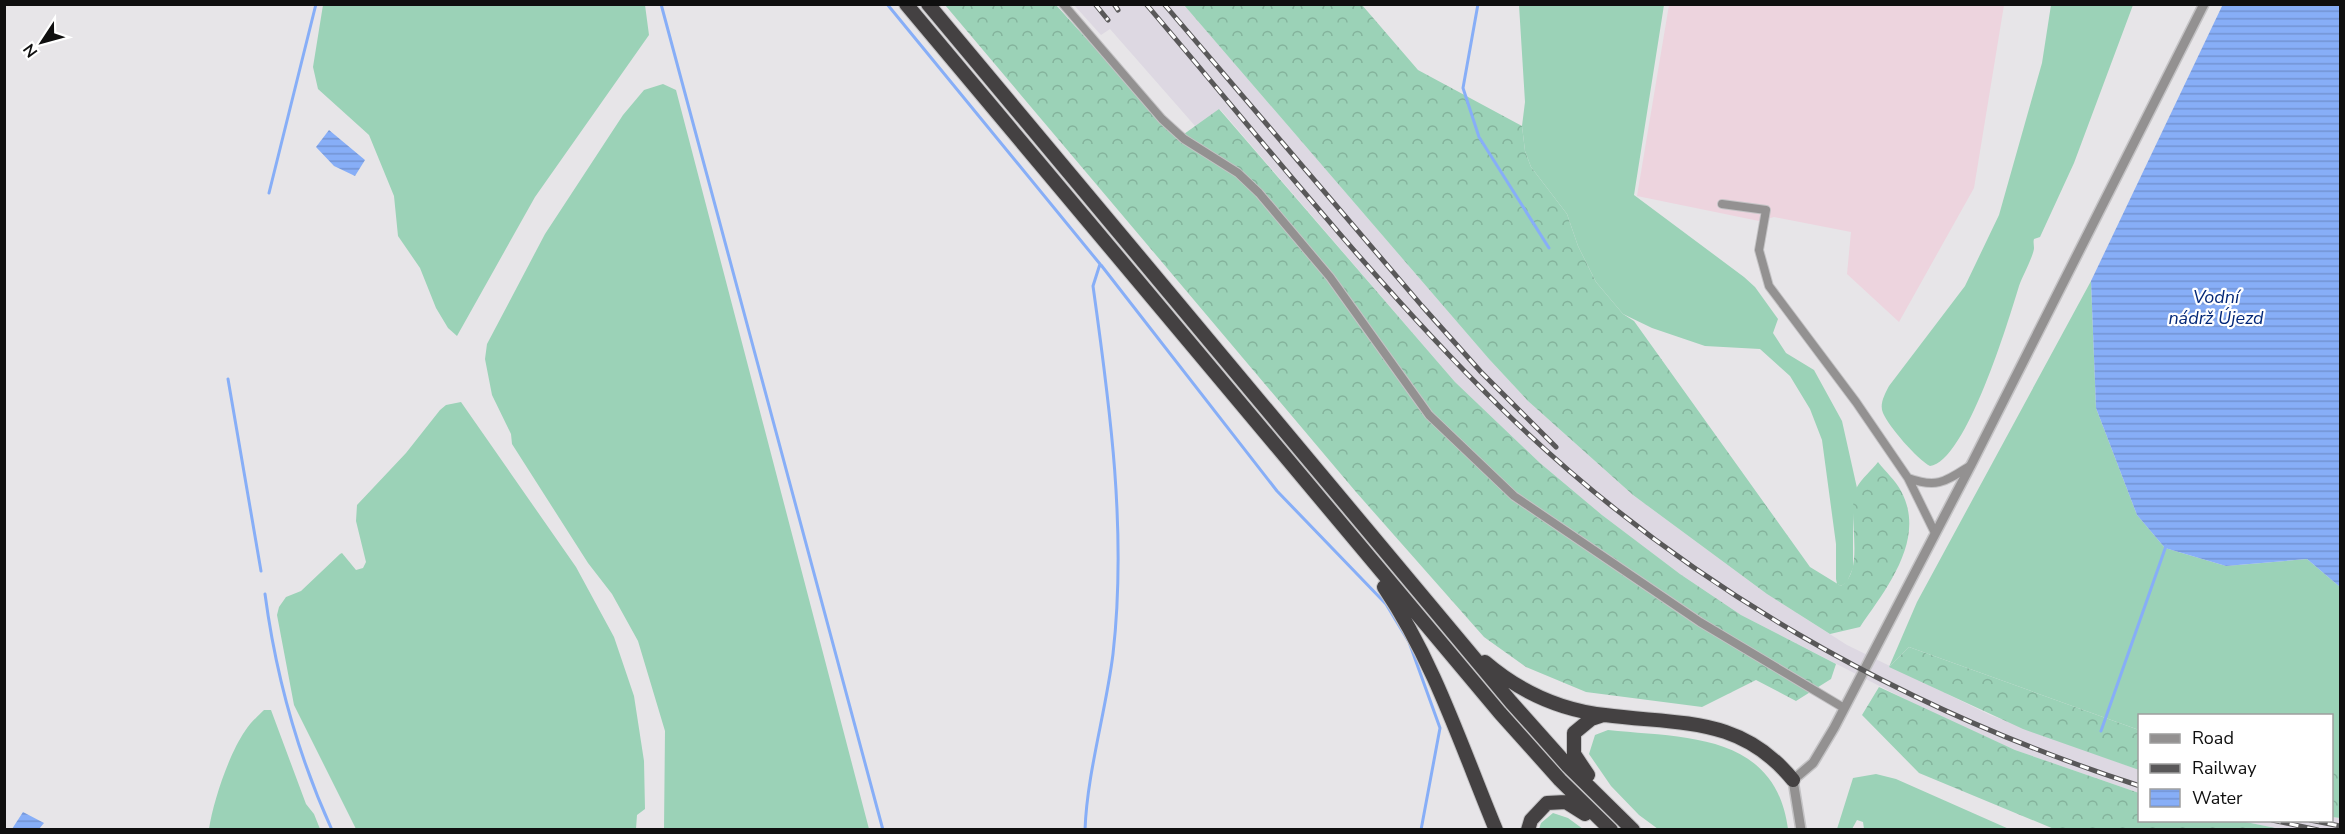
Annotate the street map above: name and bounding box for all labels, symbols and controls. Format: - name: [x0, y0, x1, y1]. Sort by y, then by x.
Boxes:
- north arrow: [12, 12, 72, 72]
- text: N: [18, 39, 43, 62]
- water label: Vodní nádrž Újezd: [2168, 285, 2264, 330]
- legend: [2138, 714, 2333, 822]
- text: Road: [2192, 726, 2234, 750]
- text: Railway: [2192, 756, 2257, 780]
- text: Water: [2192, 786, 2243, 810]

